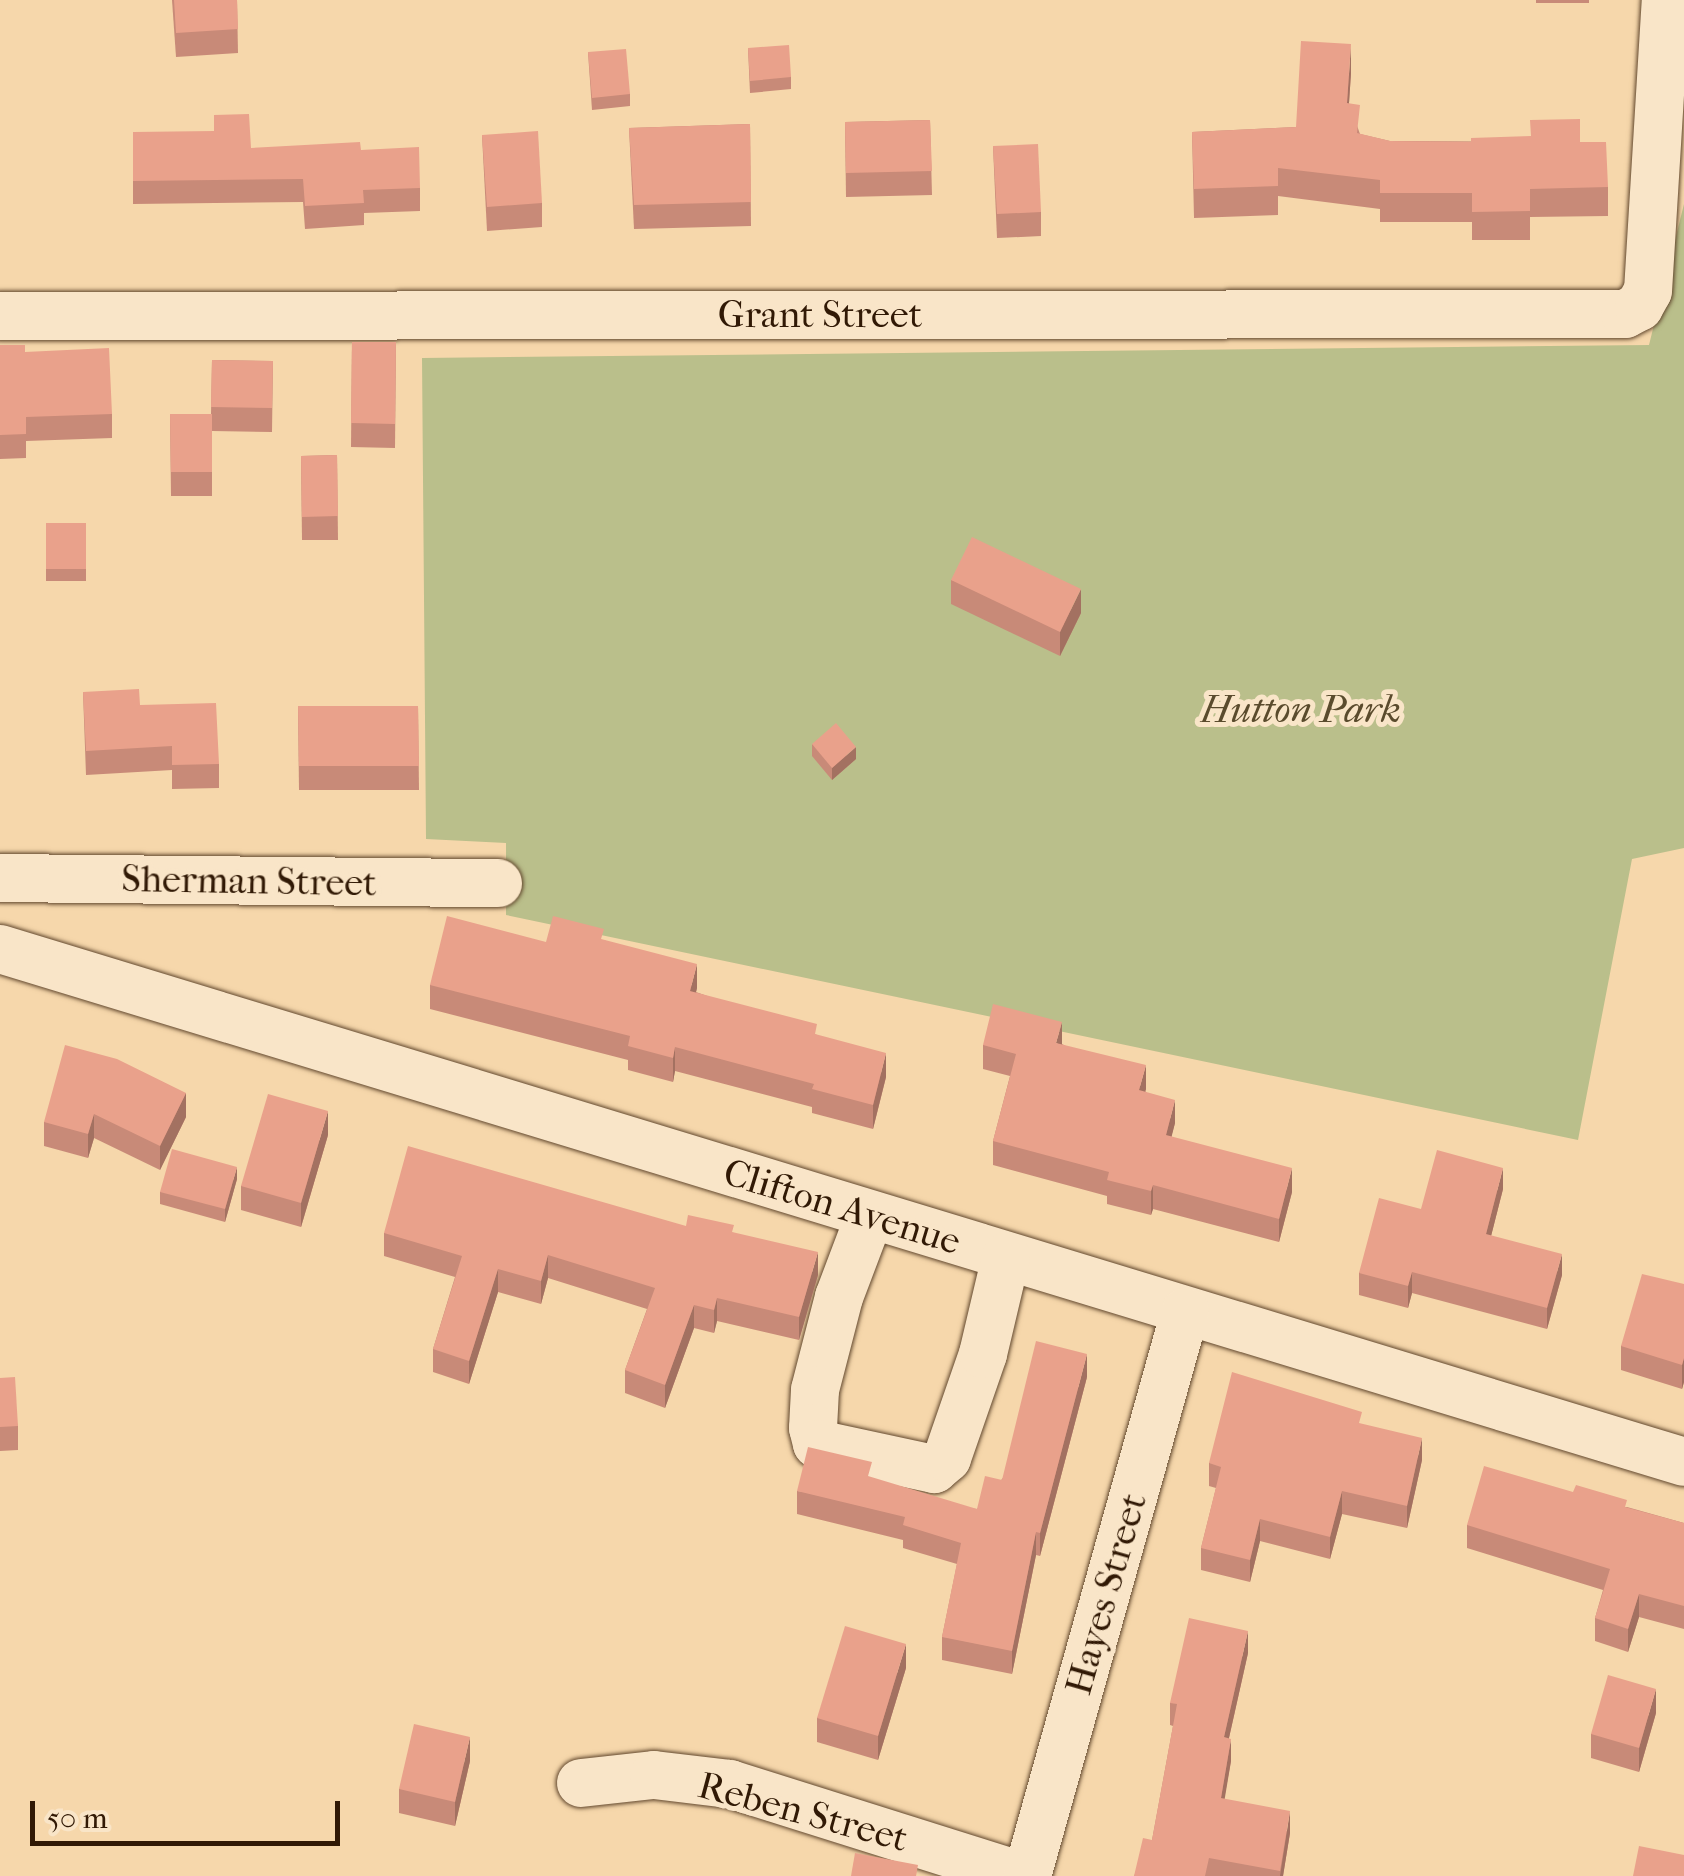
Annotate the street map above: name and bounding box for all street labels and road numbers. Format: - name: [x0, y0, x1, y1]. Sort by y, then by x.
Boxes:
- street label: Grant Street: [718, 292, 922, 338]
- street label: Sherman Street: [121, 856, 377, 906]
- street label: Clifton Avenue: [718, 1149, 966, 1265]
- street label: Hayes Street: [1055, 1488, 1157, 1700]
- street label: Reben Street: [693, 1762, 913, 1862]

